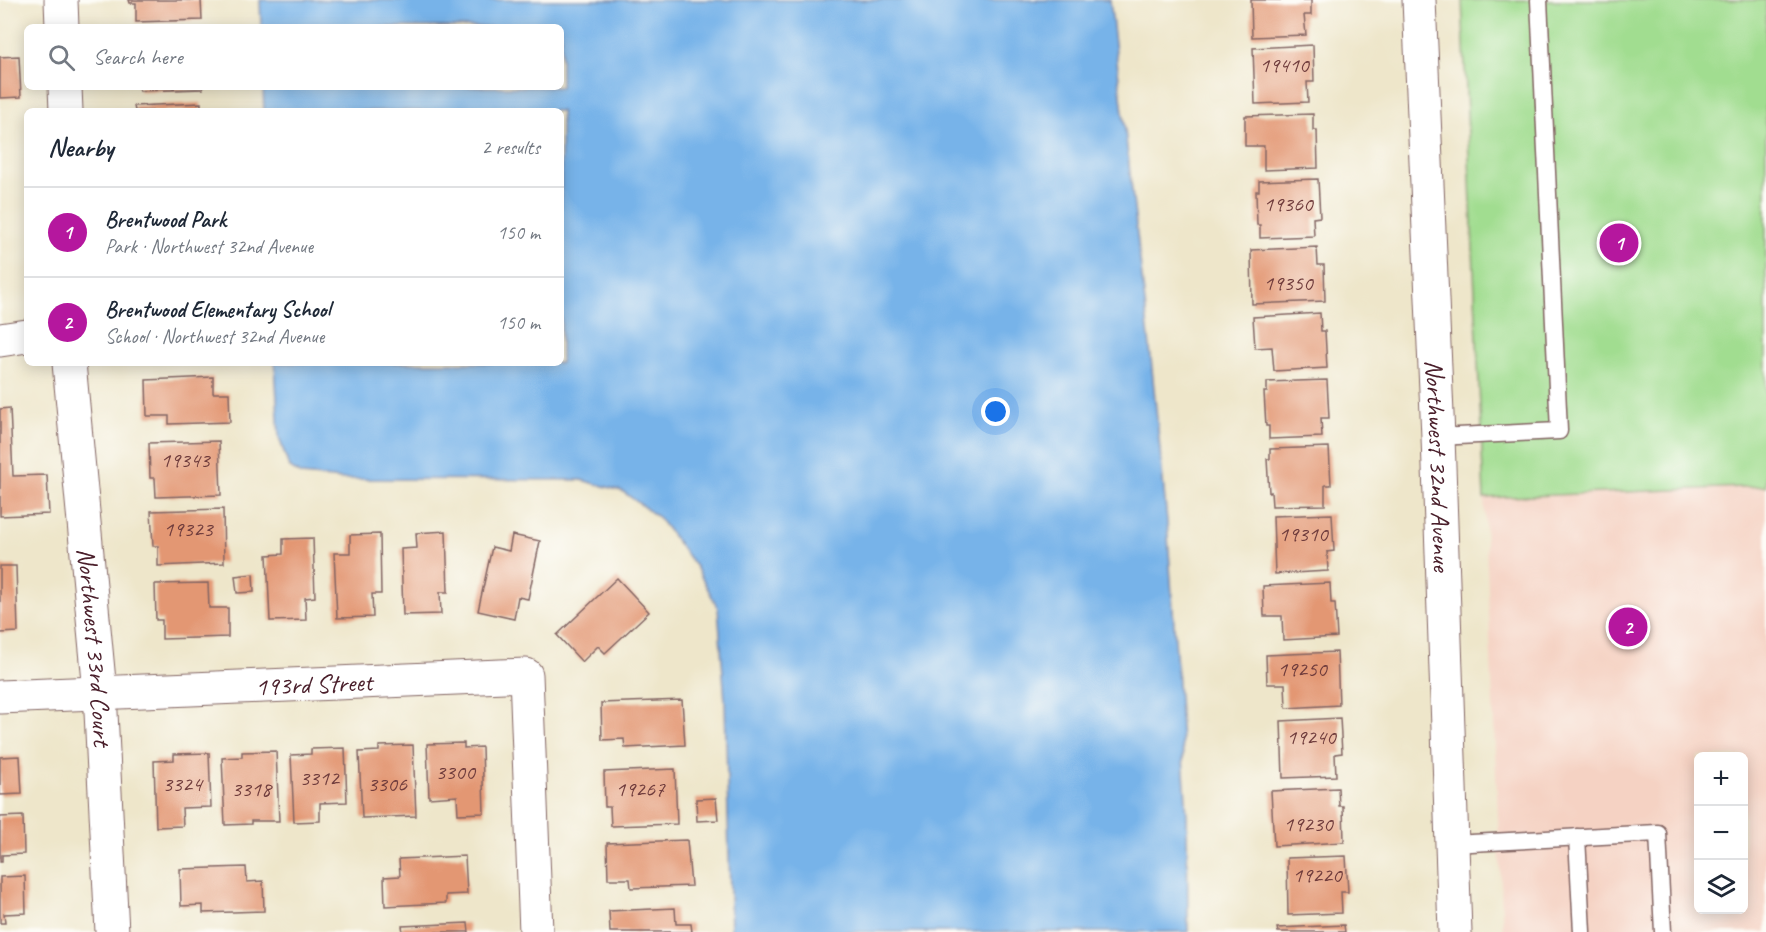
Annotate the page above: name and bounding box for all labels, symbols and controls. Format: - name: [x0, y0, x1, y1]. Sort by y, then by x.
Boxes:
- search box: [24, 24, 564, 90]
- icon: search: [45, 41, 78, 74]
- text: Search here: [93, 43, 183, 71]
- house number: 19410: [1259, 51, 1311, 79]
- text: Nearby: [48, 131, 113, 164]
- text: 2 results: [481, 135, 540, 160]
- house number: 19360: [1263, 190, 1315, 218]
- text: Brentwood Park: [105, 206, 226, 234]
- text: 1: [63, 220, 72, 245]
- text: 150 m: [497, 220, 540, 245]
- pin: 1: [1600, 220, 1638, 266]
- text: Park · Northwest 32nd Avenue: [105, 234, 313, 259]
- house number: 19350: [1263, 269, 1315, 297]
- text: Brentwood Elementary School: [105, 296, 330, 324]
- text: 2: [63, 310, 72, 335]
- text: 150 m: [497, 310, 540, 335]
- text: School · Northwest 32nd Avenue: [105, 324, 324, 349]
- street label: Northwest 32nd Avenue: [1418, 359, 1459, 574]
- your location: [981, 397, 1010, 426]
- house number: 19343: [160, 446, 212, 474]
- house number: 19323: [163, 515, 215, 543]
- house number: 19310: [1278, 520, 1330, 548]
- street label: Northwest 33rd Court: [70, 546, 119, 749]
- pin: 2: [1608, 604, 1648, 650]
- house number: 19250: [1277, 655, 1329, 683]
- street label: 193rd Street: [255, 665, 375, 703]
- house number: 19240: [1286, 723, 1338, 751]
- map controls: [1694, 752, 1748, 914]
- button: +: [1694, 752, 1748, 806]
- house number: 3300: [435, 758, 477, 786]
- house number: 3312: [299, 764, 341, 792]
- house number: 3324: [162, 770, 204, 798]
- house number: 3306: [367, 770, 408, 798]
- house number: 3318: [231, 775, 273, 803]
- house number: 19267: [615, 775, 666, 803]
- button: −: [1694, 806, 1748, 860]
- house number: 19230: [1283, 810, 1335, 838]
- button: layers: [1694, 860, 1748, 914]
- house number: 19220: [1292, 861, 1344, 889]

